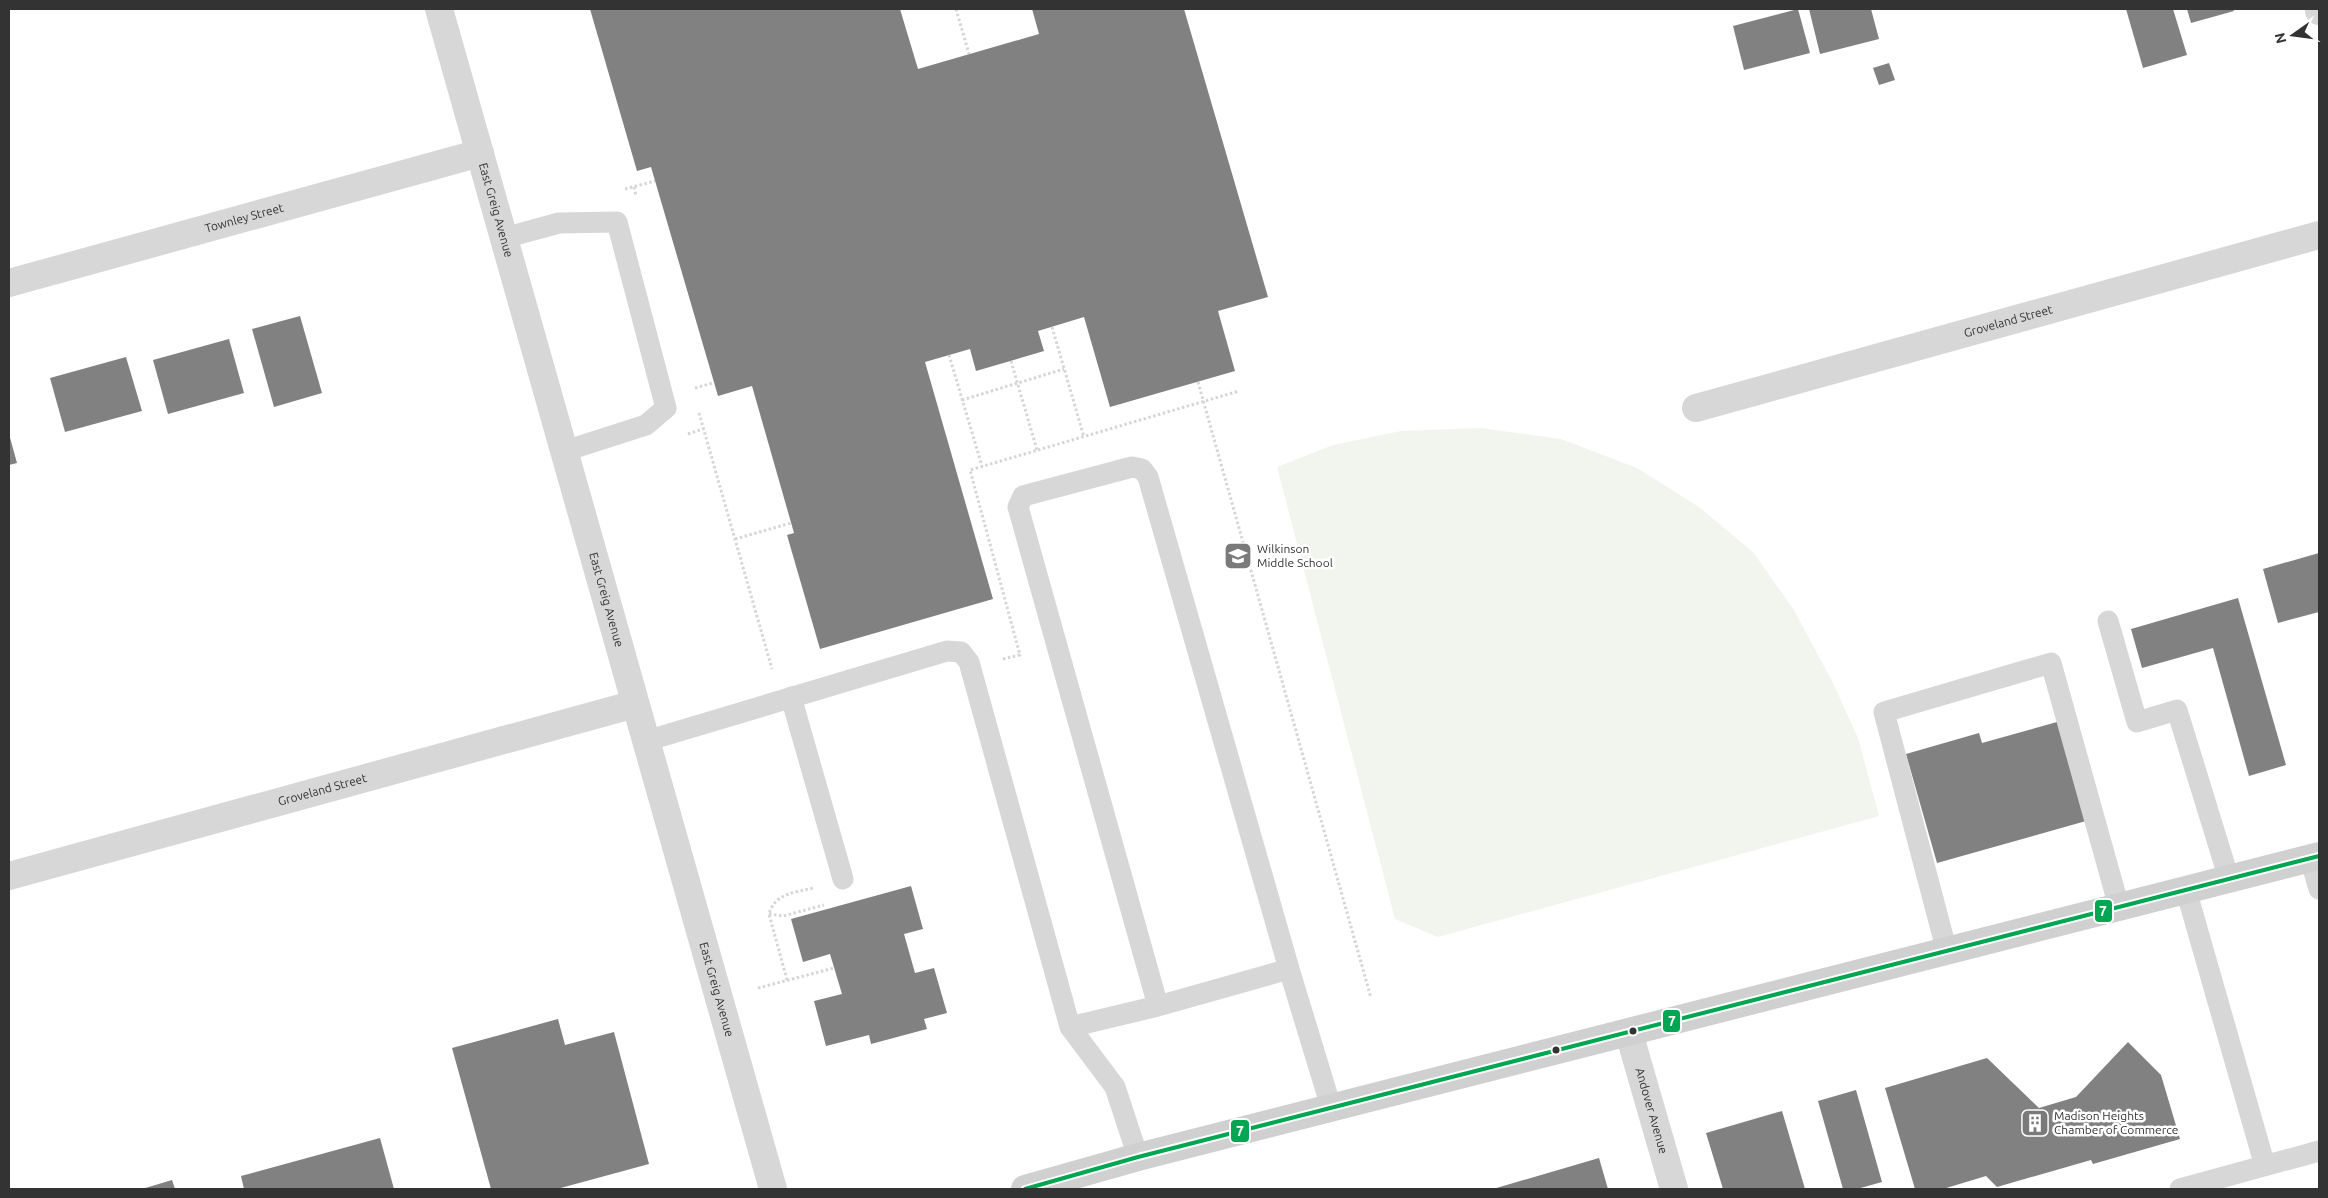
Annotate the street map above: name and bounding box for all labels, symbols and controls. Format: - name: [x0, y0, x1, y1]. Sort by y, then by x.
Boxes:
- north arrow: [2268, 10, 2318, 60]
- text: N: [2271, 31, 2289, 45]
- street label: East Greig Avenue: [477, 161, 516, 259]
- street label: Townley Street: [203, 200, 285, 235]
- street label: Groveland Street: [1962, 302, 2054, 339]
- school or university icon: Wilkinson Middle School: [1223, 541, 1253, 571]
- place label: Wilkinson Middle School: [1257, 542, 1333, 569]
- street label: East Greig Avenue: [587, 551, 626, 648]
- street label: Groveland Street: [276, 771, 368, 808]
- line badge: 7: [2094, 899, 2113, 923]
- text: 7: [2099, 903, 2107, 919]
- street label: East Greig Avenue: [697, 941, 737, 1038]
- line badge: 7: [1662, 1009, 1681, 1033]
- text: 7: [1668, 1013, 1676, 1029]
- unlabelled marker: [1628, 1026, 1638, 1036]
- unlabelled marker: [1551, 1045, 1561, 1055]
- street label: Andover Avenue: [1633, 1066, 1671, 1155]
- building icon: Madison Heights Chamber of Commerce: [2020, 1108, 2050, 1138]
- place label: Madison Heights Chamber of Commerce: [2054, 1109, 2178, 1136]
- line badge: 7: [1230, 1119, 1250, 1143]
- text: 7: [1236, 1123, 1244, 1139]

